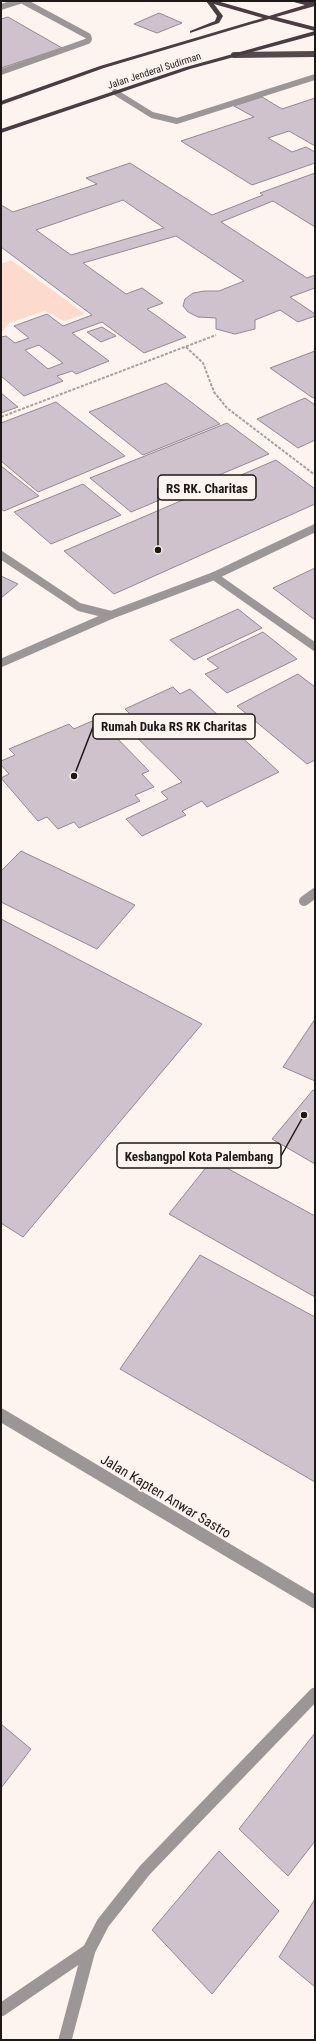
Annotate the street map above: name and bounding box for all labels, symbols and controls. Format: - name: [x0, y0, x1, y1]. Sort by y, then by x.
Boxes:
- street label: Jalan Jenderal Sudirman: [106, 50, 202, 91]
- callout: RS RK. Charitas: [158, 475, 256, 500]
- text: RS RK. Charitas: [166, 481, 248, 496]
- callout: Rumah Duka RS RK Charitas: [93, 714, 255, 739]
- text: Rumah Duka RS RK Charitas: [101, 719, 247, 734]
- callout: Kesbangpol Kota Palembang: [117, 1143, 281, 1168]
- text: Kesbangpol Kota Palembang: [125, 1149, 273, 1164]
- street label: Jalan Kapten Anwar Sastro: [98, 1451, 234, 1541]

